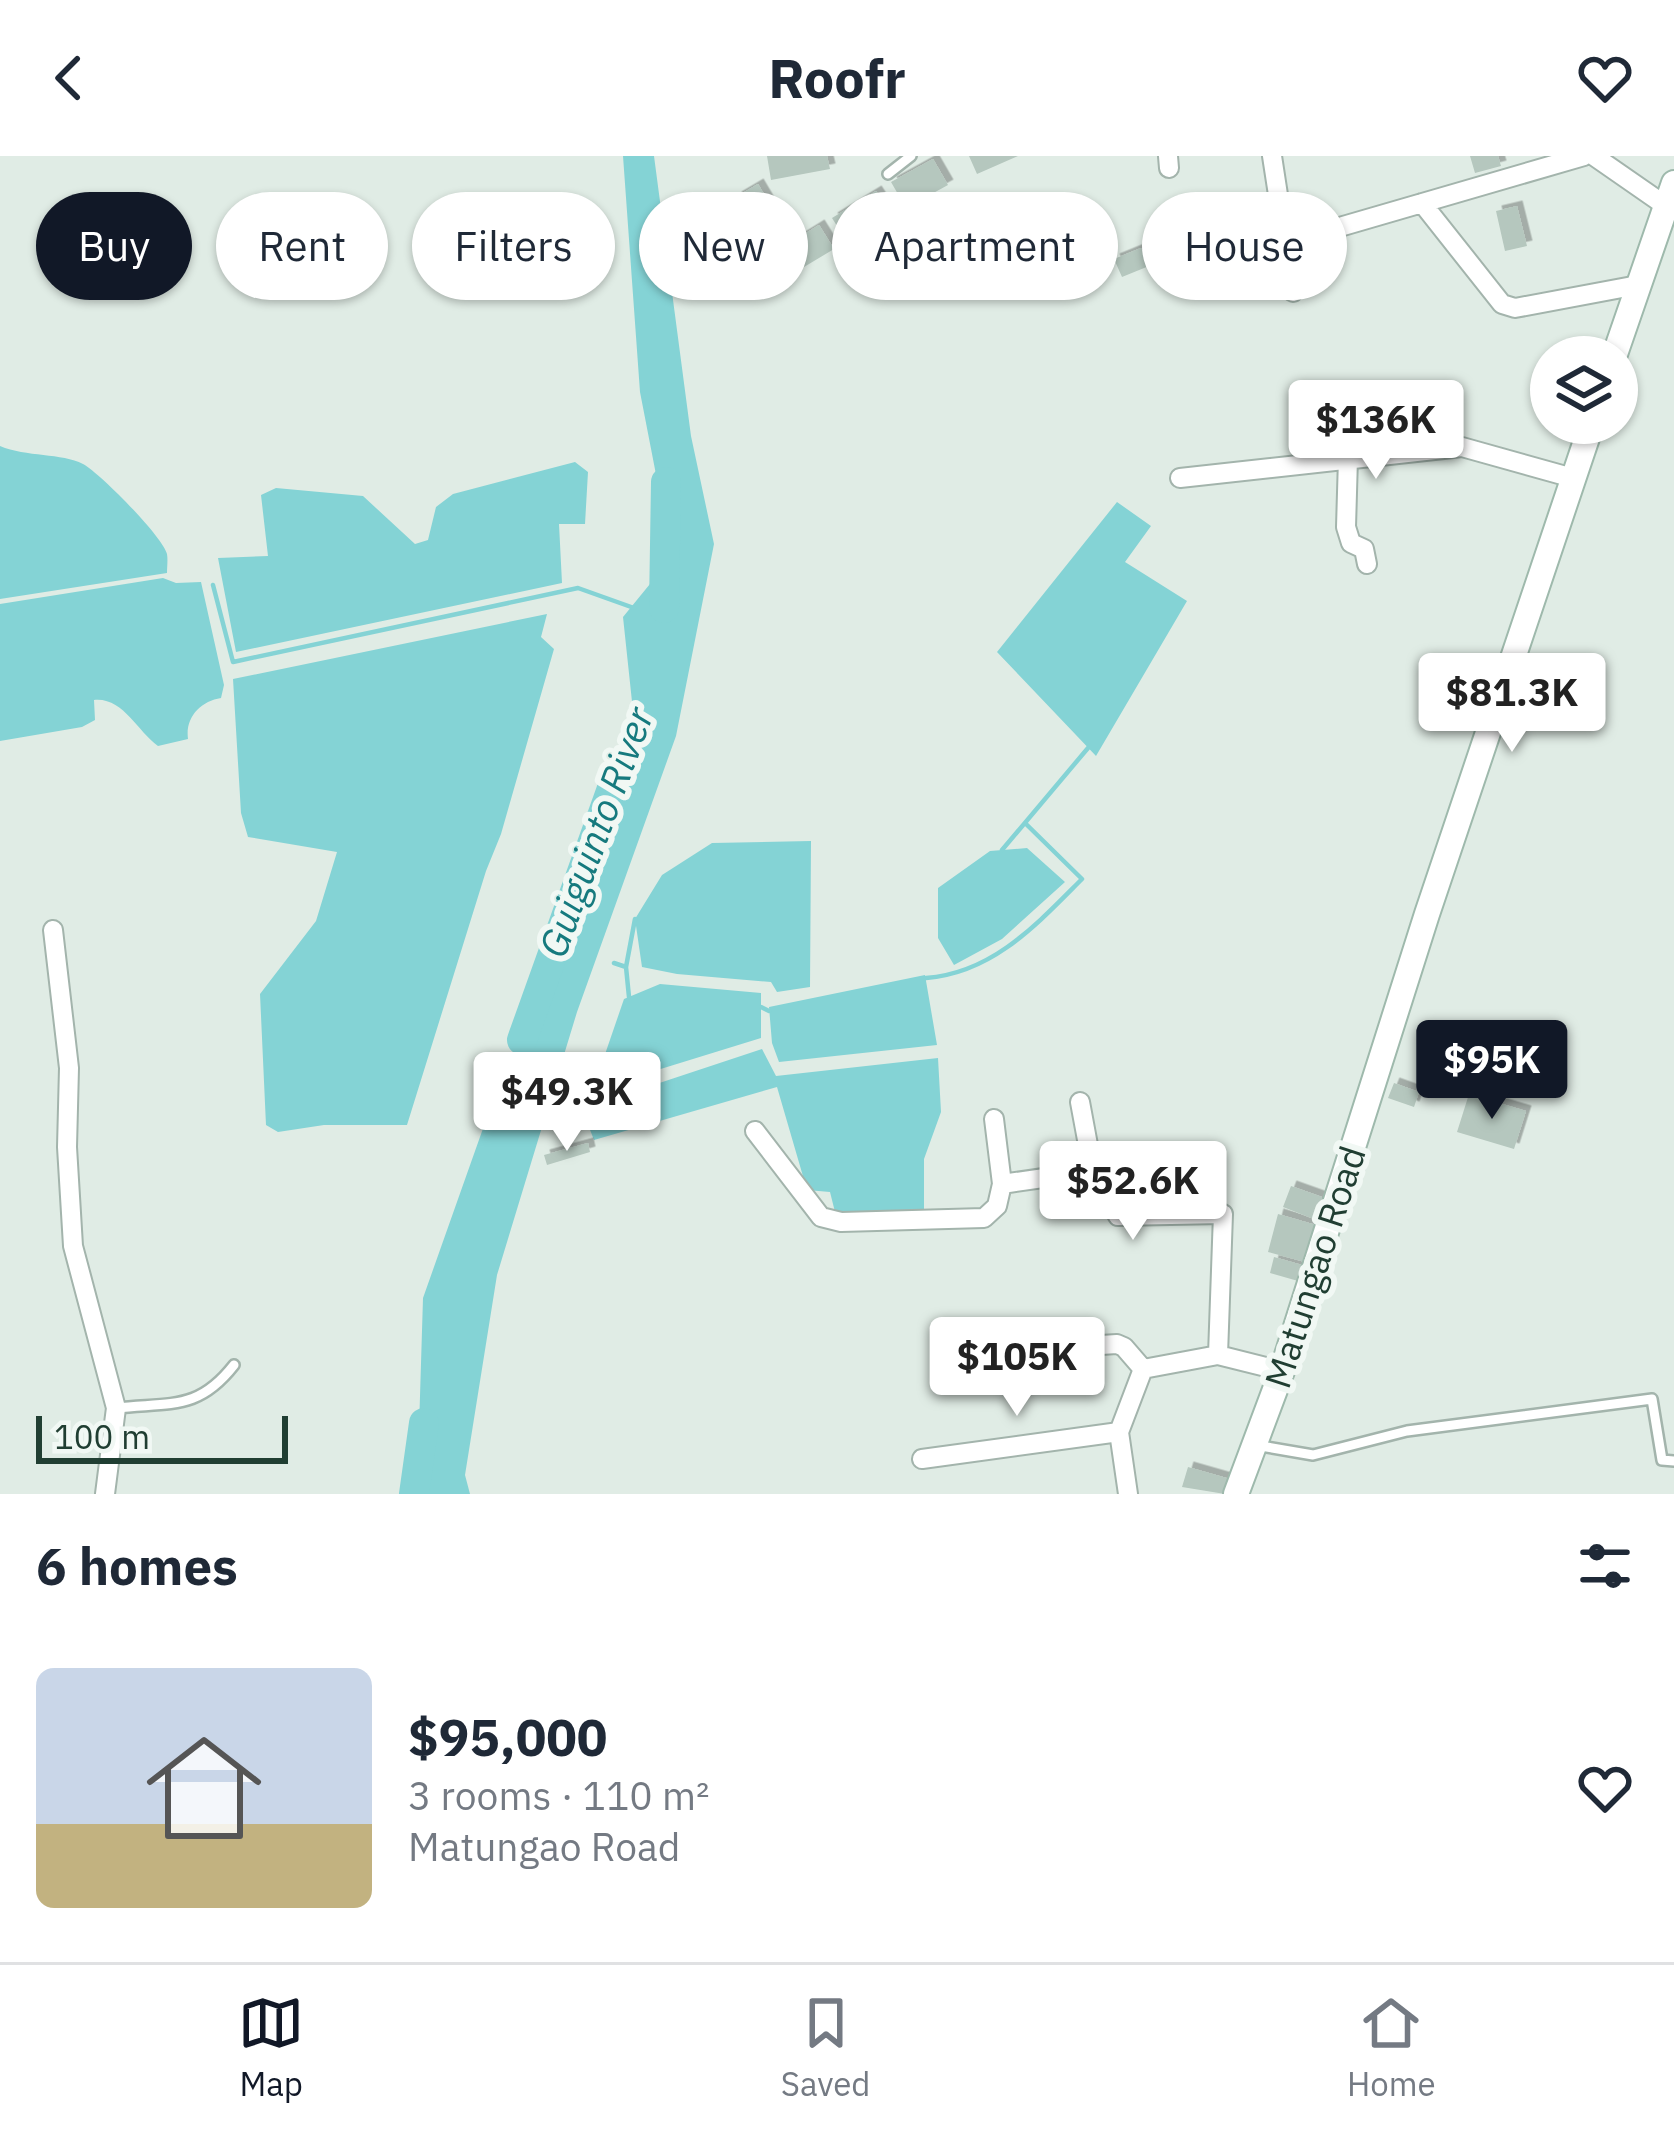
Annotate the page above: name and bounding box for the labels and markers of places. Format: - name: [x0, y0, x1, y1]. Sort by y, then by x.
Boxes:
- pin: $136K: [1292, 380, 1460, 482]
- pin: $81.3K: [1414, 653, 1610, 755]
- pin: $95K: [1421, 1020, 1563, 1122]
- pin: $49.3K: [469, 1052, 665, 1154]
- pin: $52.6K: [1035, 1141, 1231, 1243]
- pin: $105K: [933, 1317, 1101, 1419]

